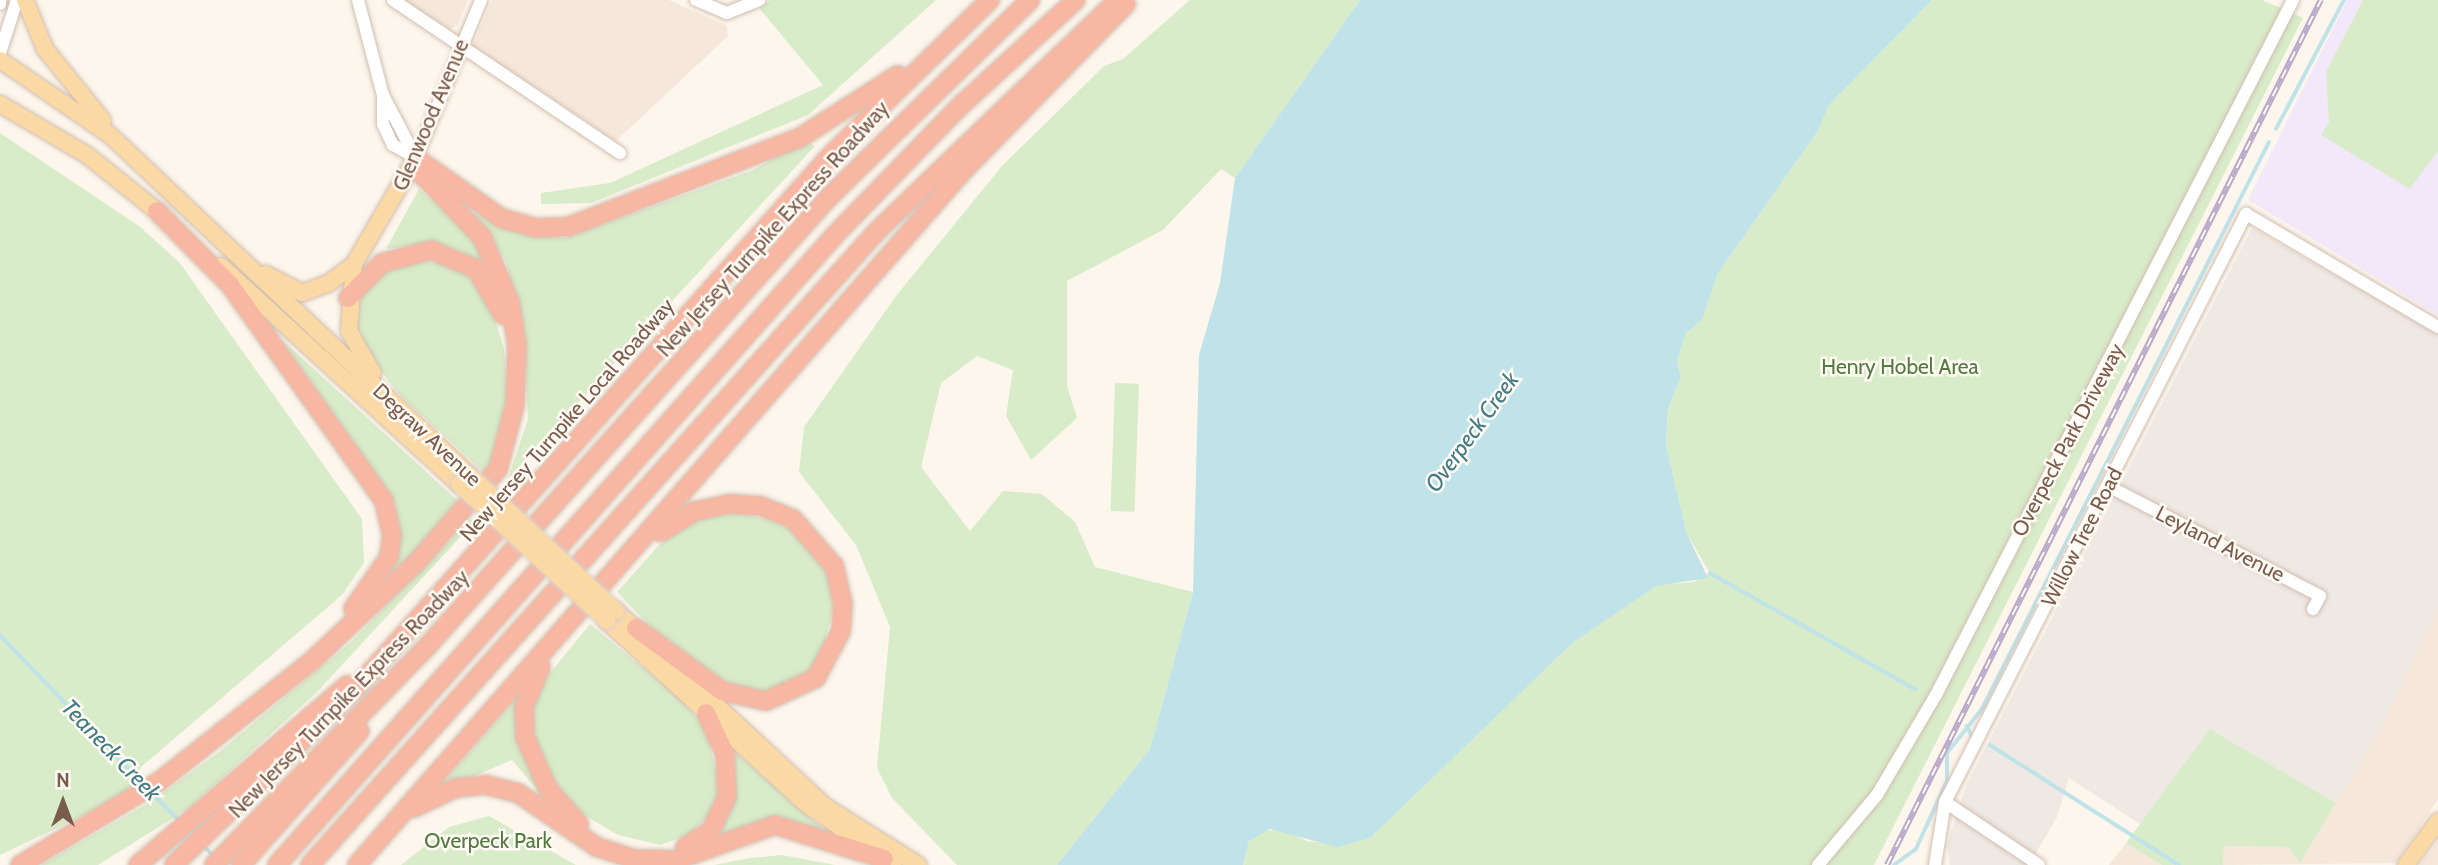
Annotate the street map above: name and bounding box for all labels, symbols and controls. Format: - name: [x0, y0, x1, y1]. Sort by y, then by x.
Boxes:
- street label: Glenwood Avenue: [388, 35, 474, 195]
- street label: New Jersey Turnpike Express Roadway: [652, 96, 894, 362]
- street label: New Jersey Turnpike Local Roadway: [455, 293, 679, 547]
- street label: Overpeck Park Driveway: [2006, 339, 2130, 541]
- park label: Henry Hobel Area: [1821, 354, 1979, 380]
- water label: Overpeck Creek: [1419, 367, 1525, 497]
- street label: Degraw Avenue: [368, 378, 486, 492]
- street label: Willow Tree Road: [2036, 463, 2128, 611]
- street label: Leyland Avenue: [2151, 501, 2289, 587]
- street label: New Jersey Turnpike Express Roadway: [224, 565, 474, 823]
- water label: Teaneck Creek: [56, 693, 166, 807]
- north arrow: [28, 767, 98, 837]
- text: N: [56, 769, 70, 792]
- park label: Overpeck Park: [424, 828, 552, 854]

